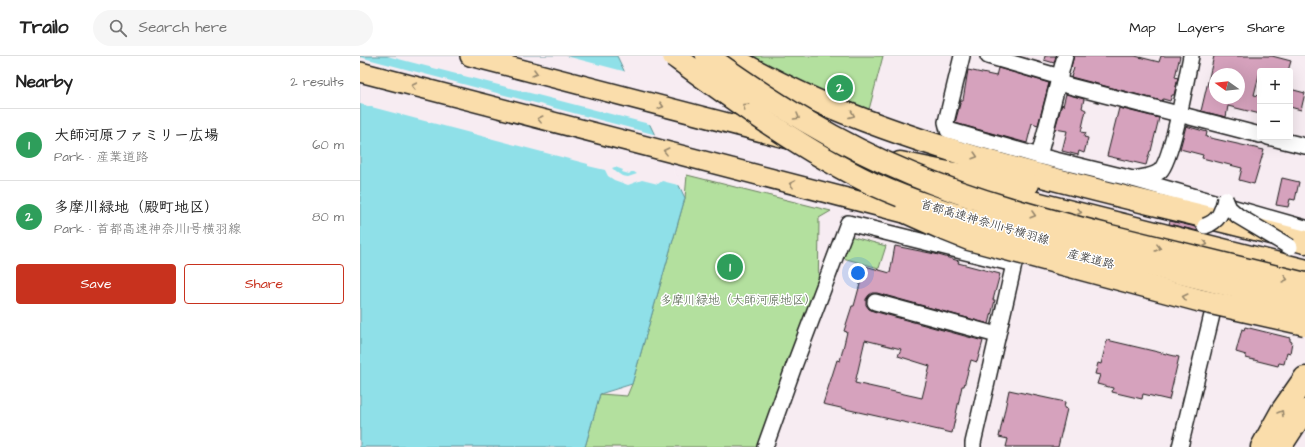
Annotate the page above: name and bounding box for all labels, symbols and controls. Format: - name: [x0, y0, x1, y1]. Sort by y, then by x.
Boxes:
- search box: [93, 10, 373, 46]
- text: Trailo: [20, 14, 69, 41]
- icon: search: [107, 17, 129, 39]
- text: Search here: [139, 17, 227, 38]
- text: Map: [1129, 18, 1156, 38]
- text: Layers: [1178, 18, 1225, 38]
- text: Share: [1247, 18, 1285, 38]
- one-way arrow: [531, 68, 538, 77]
- north arrow: [1209, 68, 1245, 104]
- map controls: [1257, 68, 1293, 140]
- button: +: [1257, 68, 1293, 104]
- text: Nearby: [16, 70, 73, 94]
- text: 2 results: [290, 73, 344, 91]
- pin: 2: [827, 73, 853, 103]
- one-way arrow: [411, 82, 418, 91]
- one-way arrow: [657, 101, 664, 110]
- one-way arrow: [742, 103, 749, 111]
- button: −: [1257, 104, 1293, 140]
- one-way arrow: [848, 111, 855, 119]
- one-way arrow: [793, 112, 800, 119]
- one-way arrow: [537, 115, 543, 123]
- text: 大師河原ファミリー広場: [54, 125, 219, 146]
- text: 1: [28, 136, 30, 154]
- text: 60 m: [312, 136, 344, 154]
- one-way arrow: [663, 147, 670, 156]
- text: Park · 産業道路: [54, 148, 148, 166]
- one-way arrow: [971, 151, 978, 160]
- one-way arrow: [788, 180, 795, 188]
- street label: 首都高速神奈川1号横羽線: [918, 196, 1051, 249]
- text: 多摩川緑地（殿町地区）: [54, 197, 219, 218]
- one-way arrow: [1075, 207, 1082, 216]
- text: 2: [25, 208, 33, 226]
- text: 80 m: [312, 208, 344, 226]
- one-way arrow: [1029, 210, 1036, 219]
- text: Park · 首都高速神奈川1号横羽線: [54, 220, 241, 238]
- one-way arrow: [1201, 239, 1208, 248]
- one-way arrow: [1155, 243, 1162, 252]
- street label: 産業道路: [1066, 245, 1116, 274]
- pin: 1: [717, 252, 743, 282]
- your location: [848, 263, 868, 283]
- button: Save: [16, 264, 176, 304]
- button: Share: [184, 264, 344, 304]
- one-way arrow: [1281, 275, 1288, 283]
- park label: 多摩川緑地（大師河原地区）: [660, 292, 816, 309]
- one-way arrow: [1182, 293, 1188, 301]
- one-way arrow: [1277, 410, 1284, 417]

